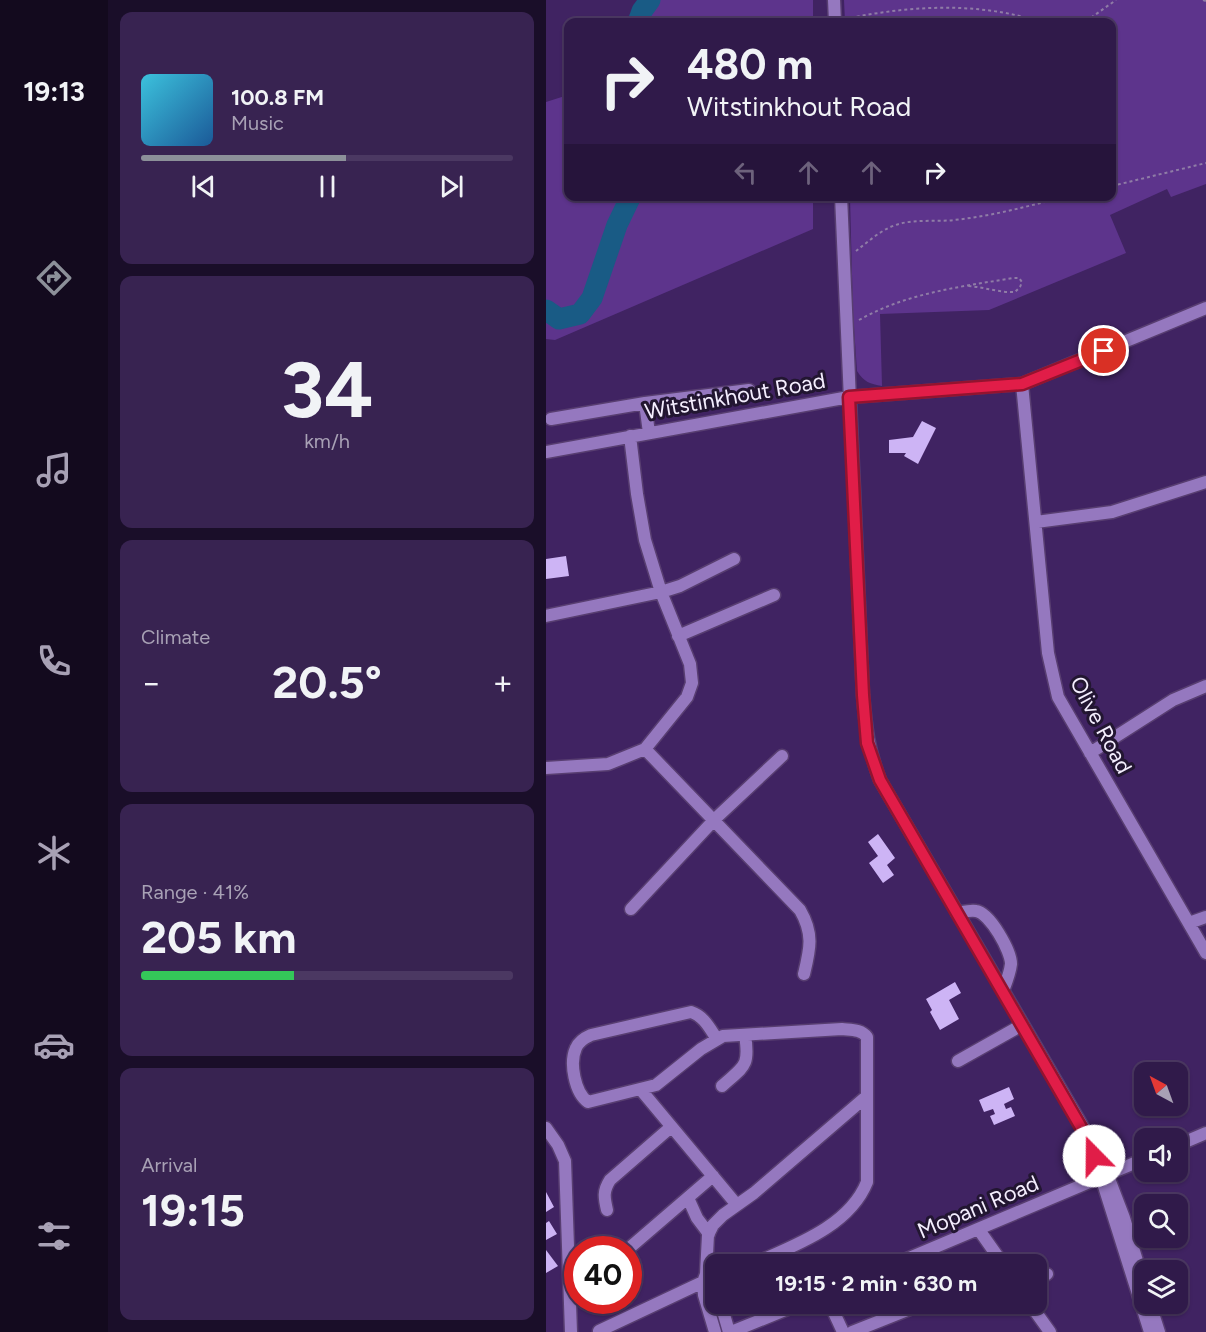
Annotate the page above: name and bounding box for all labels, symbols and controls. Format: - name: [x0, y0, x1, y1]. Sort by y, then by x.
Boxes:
- text: 480 m: [687, 39, 813, 90]
- icon: right: [588, 42, 666, 120]
- text: 19:13: [23, 75, 85, 108]
- text: 100.8 FM: [231, 84, 324, 111]
- text: Witstinkhout Road: [687, 90, 911, 123]
- text: Music: [231, 111, 284, 135]
- icon: left: [729, 156, 762, 189]
- icon: ahead: [792, 156, 825, 189]
- icon: ahead: [855, 156, 888, 189]
- icon: right: [918, 156, 951, 189]
- icon: previous: [187, 170, 220, 203]
- icon: pause: [311, 170, 344, 203]
- icon: next: [435, 170, 468, 203]
- icon: directions: [33, 257, 75, 299]
- pin: [1078, 325, 1129, 376]
- icon: arrive: [1087, 334, 1120, 367]
- text: 34: [281, 343, 373, 437]
- street label: Witstinkhout Road: [643, 367, 827, 425]
- text: km/h: [304, 429, 350, 453]
- icon: music: [33, 449, 75, 491]
- text: Climate: [141, 625, 210, 649]
- icon: phone: [33, 640, 75, 682]
- text: 20.5°: [272, 655, 382, 709]
- text: −: [141, 663, 162, 702]
- text: +: [492, 663, 513, 702]
- street label: Olive Road: [1064, 672, 1138, 778]
- icon: climate: [33, 832, 75, 874]
- text: Range · 41%: [141, 880, 249, 904]
- text: 205 km: [141, 910, 297, 964]
- icon: car: [33, 1024, 75, 1066]
- north arrow: [1134, 1062, 1188, 1116]
- map controls: [1134, 1062, 1188, 1314]
- position arrow: [1062, 1124, 1126, 1188]
- button: sound: [1134, 1128, 1188, 1182]
- text: Arrival: [141, 1153, 197, 1177]
- street label: Mopani Road: [913, 1169, 1043, 1245]
- text: 19:15: [141, 1183, 245, 1237]
- button: search: [1134, 1194, 1188, 1248]
- icon: filters: [33, 1215, 75, 1257]
- speed limit sign: 40: [564, 1236, 642, 1314]
- button: layers: [1134, 1260, 1188, 1314]
- text: 19:15 · 2 min · 630 m: [775, 1270, 977, 1297]

